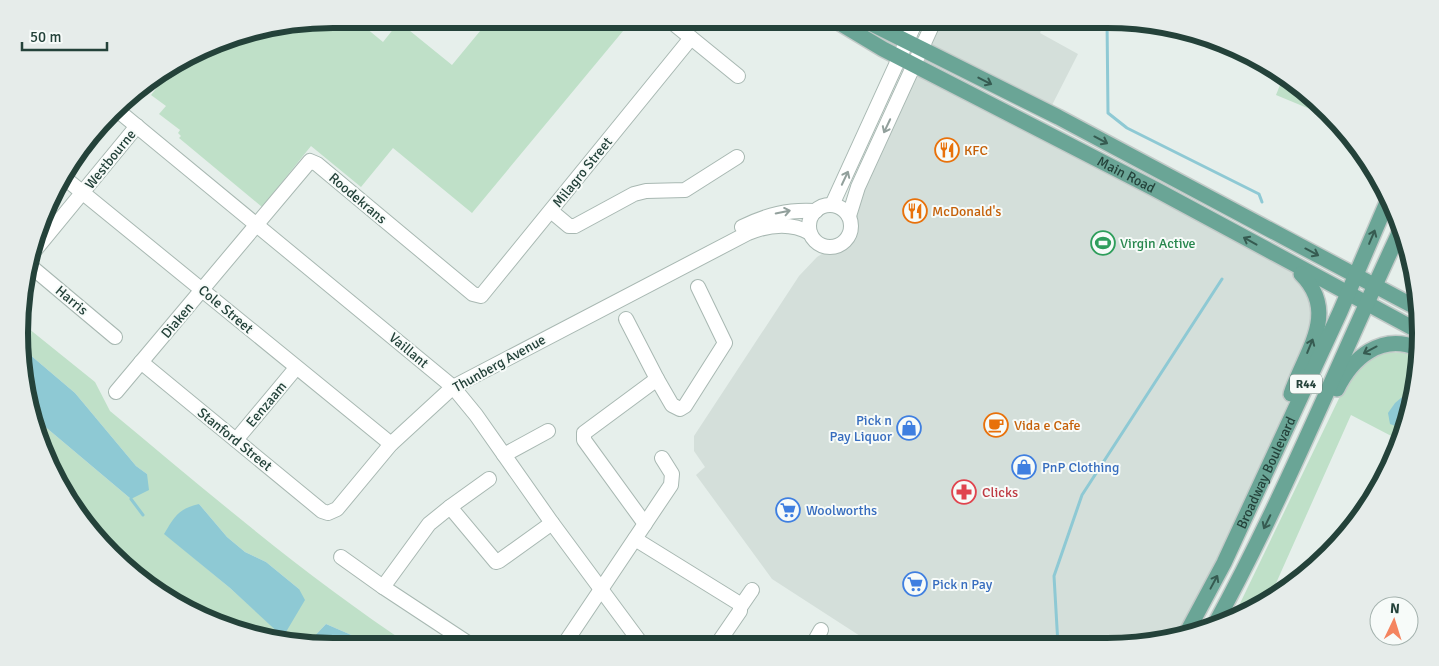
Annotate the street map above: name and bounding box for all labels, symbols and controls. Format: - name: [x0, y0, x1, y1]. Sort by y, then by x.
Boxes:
- scale bar: [22, 20, 108, 52]
- text: 50 m: [30, 28, 61, 46]
- one-way arrow: [977, 77, 992, 86]
- one-way arrow: [882, 118, 891, 133]
- street label: Westbourne: [81, 126, 139, 192]
- street label: Milagro Street: [549, 134, 616, 211]
- one-way arrow: [1093, 136, 1108, 145]
- restaurant icon: KFC: [934, 137, 960, 163]
- place label: KFC: [964, 142, 988, 159]
- street label: Main Road: [1094, 153, 1158, 197]
- street label: Roodekrans: [325, 169, 390, 227]
- one-way arrow: [840, 171, 850, 186]
- restaurant icon: McDonald's: [902, 198, 928, 224]
- place label: McDonald's: [932, 203, 1001, 220]
- one-way arrow: [775, 206, 791, 216]
- sports icon: Virgin Active: [1090, 230, 1116, 256]
- one-way arrow: [1367, 230, 1377, 245]
- place label: Virgin Active: [1120, 235, 1196, 252]
- one-way arrow: [1242, 236, 1257, 246]
- one-way arrow: [1304, 248, 1319, 257]
- street label: Harris: [52, 282, 91, 319]
- street label: Cole Street: [195, 282, 257, 337]
- street label: Diaken: [158, 299, 197, 342]
- street label: Vaillant: [386, 329, 432, 372]
- street label: Thunberg Avenue: [450, 331, 549, 396]
- one-way arrow: [1306, 339, 1316, 354]
- one-way arrow: [1364, 346, 1378, 356]
- road number: R44: [1290, 374, 1322, 394]
- street label: Eenzaam: [243, 378, 290, 430]
- street label: Stanford Street: [194, 404, 276, 475]
- place label: Pick n Pay Liquor: [830, 412, 893, 445]
- cafe icon: Vida e Cafe: [983, 412, 1009, 438]
- street label: Broadway Boulevard: [1233, 414, 1299, 532]
- shop icon: Pick n Pay Liquor: [896, 415, 922, 441]
- place label: Vida e Cafe: [1014, 417, 1081, 434]
- shop icon: PnP Clothing: [1011, 454, 1037, 480]
- place label: PnP Clothing: [1042, 459, 1119, 476]
- pharmacy icon: Clicks: [951, 479, 977, 505]
- place label: Clicks: [982, 484, 1018, 501]
- supermarket icon: Woolworths: [775, 497, 801, 523]
- place label: Woolworths: [806, 502, 877, 519]
- one-way arrow: [1262, 514, 1271, 529]
- supermarket icon: Pick n Pay: [902, 571, 928, 597]
- one-way arrow: [1209, 575, 1219, 590]
- place label: Pick n Pay: [932, 576, 993, 593]
- north arrow: [1369, 596, 1419, 646]
- text: N: [1389, 600, 1400, 617]

